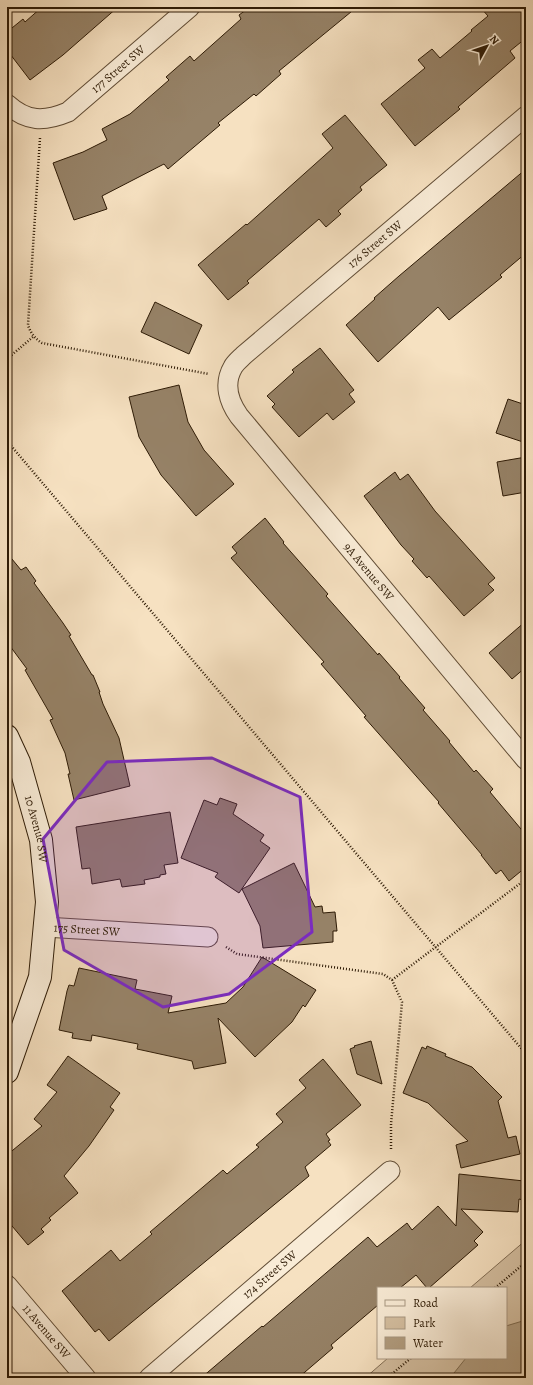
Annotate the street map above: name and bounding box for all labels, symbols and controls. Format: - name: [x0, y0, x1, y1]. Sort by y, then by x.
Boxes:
- north arrow: [467, 26, 507, 66]
- text: N: [486, 32, 503, 48]
- street label: 177 Street SW: [88, 41, 149, 97]
- street label: 176 Street SW: [344, 216, 406, 272]
- street label: 9A Avenue SW: [340, 539, 398, 604]
- street label: 10 Avenue SW: [21, 794, 51, 864]
- street label: 175 Street SW: [53, 920, 121, 940]
- street label: 174 Street SW: [239, 1246, 301, 1302]
- legend: [377, 1287, 507, 1359]
- text: Road: [413, 1295, 439, 1311]
- street label: 11 Avenue SW: [19, 1301, 75, 1363]
- text: Park: [413, 1315, 436, 1331]
- text: Water: [412, 1335, 443, 1351]

